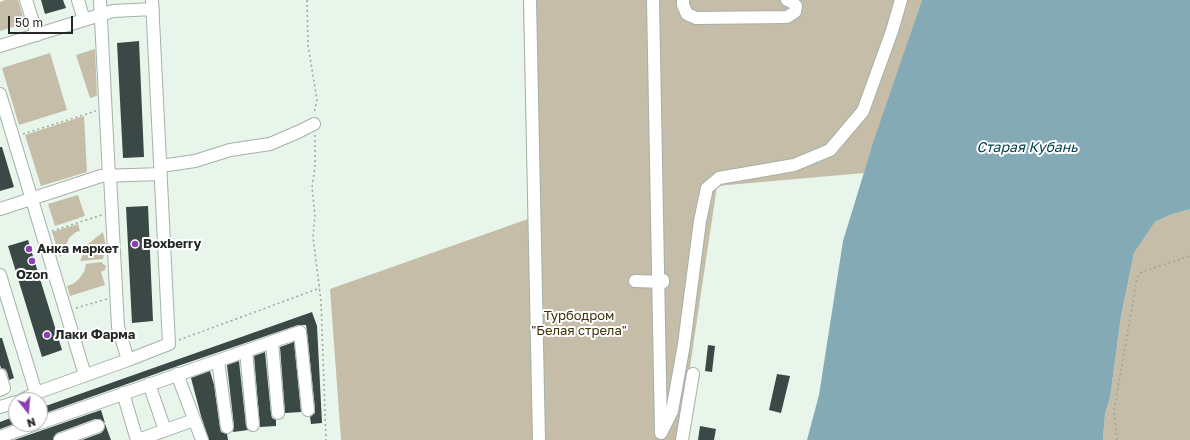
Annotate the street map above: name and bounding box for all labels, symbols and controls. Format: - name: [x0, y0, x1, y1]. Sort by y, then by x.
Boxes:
- scale bar: [10, 8, 75, 34]
- text: 50 m: [15, 15, 43, 30]
- water label: Старая Кубань: [976, 140, 1078, 156]
- place label: Boxberry: [143, 236, 201, 252]
- marker: Boxberry: [130, 239, 140, 249]
- place label: Анка маркет: [37, 241, 119, 257]
- marker: Анка маркет: [24, 244, 34, 254]
- marker: Ozon: [27, 256, 37, 266]
- place label: Ozon: [16, 267, 48, 283]
- park label: Турбодром "Белая стрела": [531, 308, 627, 339]
- place label: Лаки Фарма: [55, 327, 135, 343]
- marker: Лаки Фарма: [42, 330, 52, 340]
- north arrow: [8, 392, 48, 432]
- text: N: [25, 416, 37, 430]

